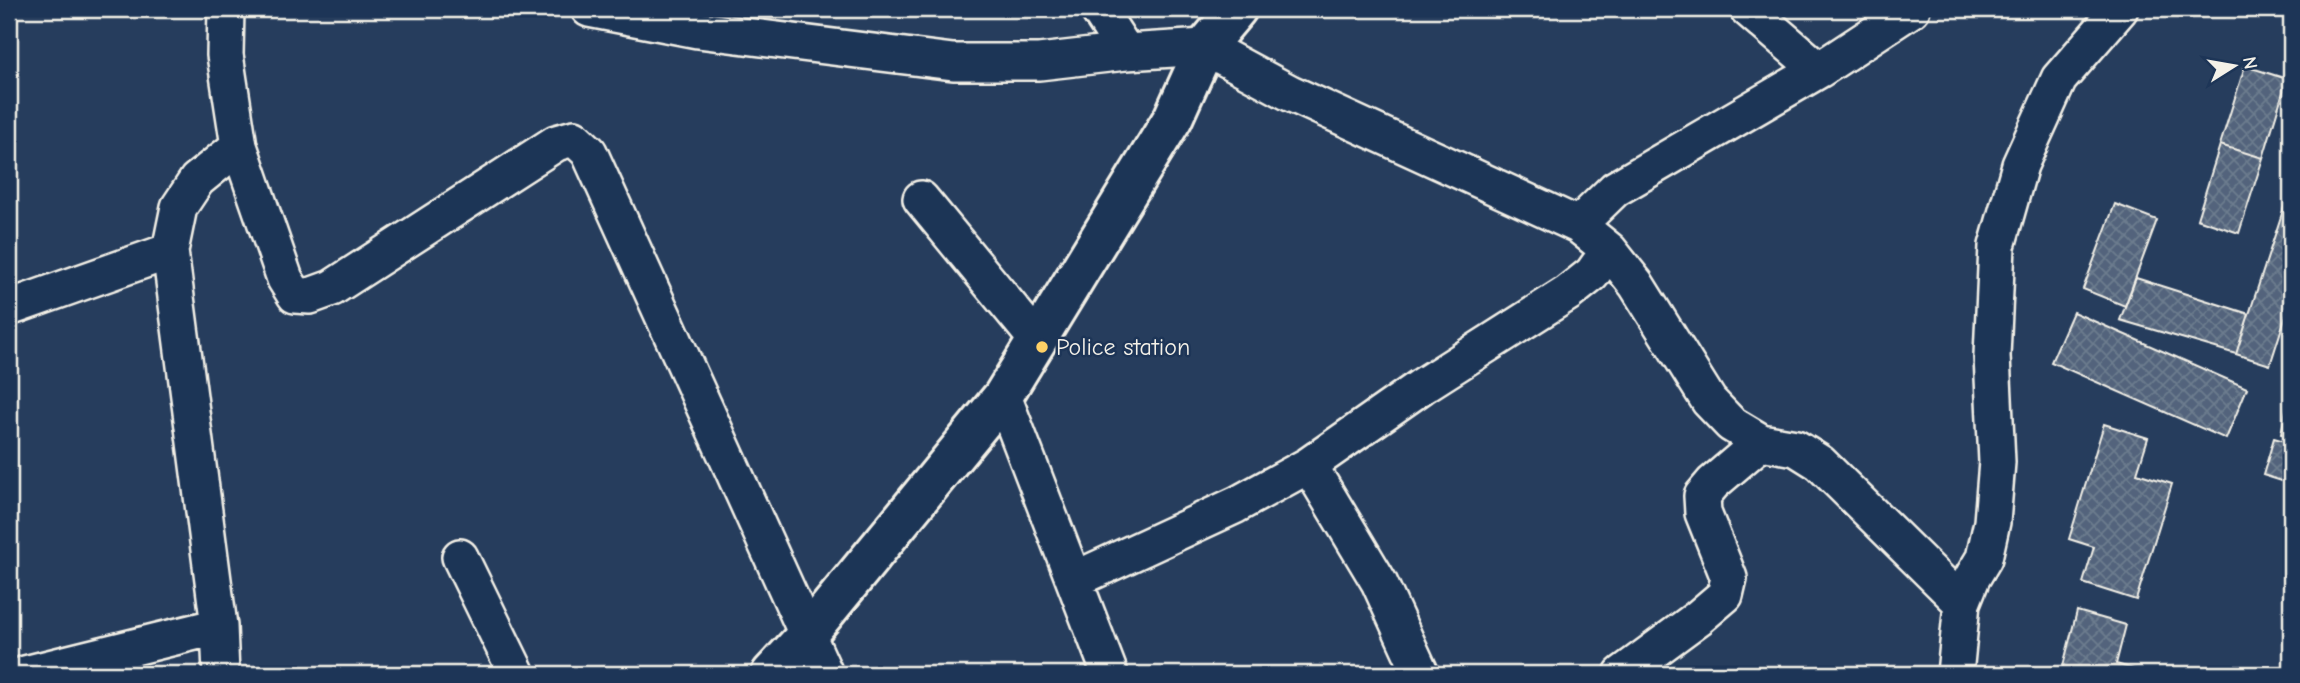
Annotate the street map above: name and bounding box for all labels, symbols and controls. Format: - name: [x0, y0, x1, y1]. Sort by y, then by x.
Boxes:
- north arrow: [2198, 32, 2268, 102]
- text: N: [2238, 55, 2262, 71]
- place label: Police station: [1056, 333, 1190, 361]
- marker: Police station: [1034, 339, 1050, 355]

